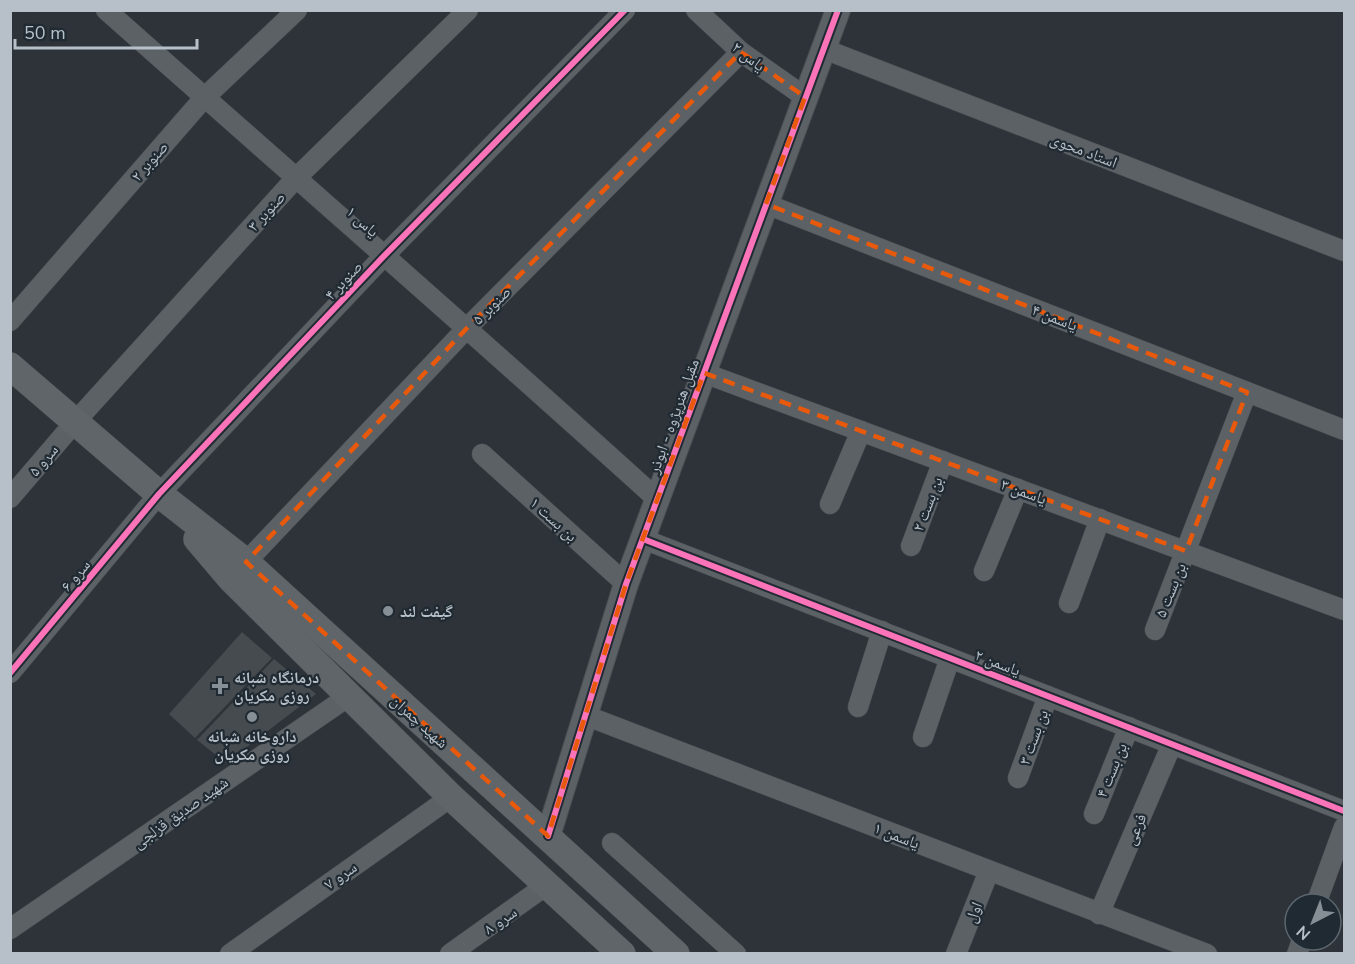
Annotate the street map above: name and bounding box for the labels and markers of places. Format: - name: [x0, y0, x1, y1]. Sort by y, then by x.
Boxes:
- place label: گیفت لند: [400, 601, 453, 623]
- marker: گیفت لند: [381, 604, 395, 618]
- place label: درمانگاه شبانه روزی مکریان: [234, 667, 319, 707]
- marker: درمانگاه شبانه روزی مکریان: [211, 677, 229, 695]
- marker: داروخانه شبانه روزی مکریان: [245, 710, 259, 724]
- place label: داروخانه شبانه روزی مکریان: [208, 726, 297, 766]

